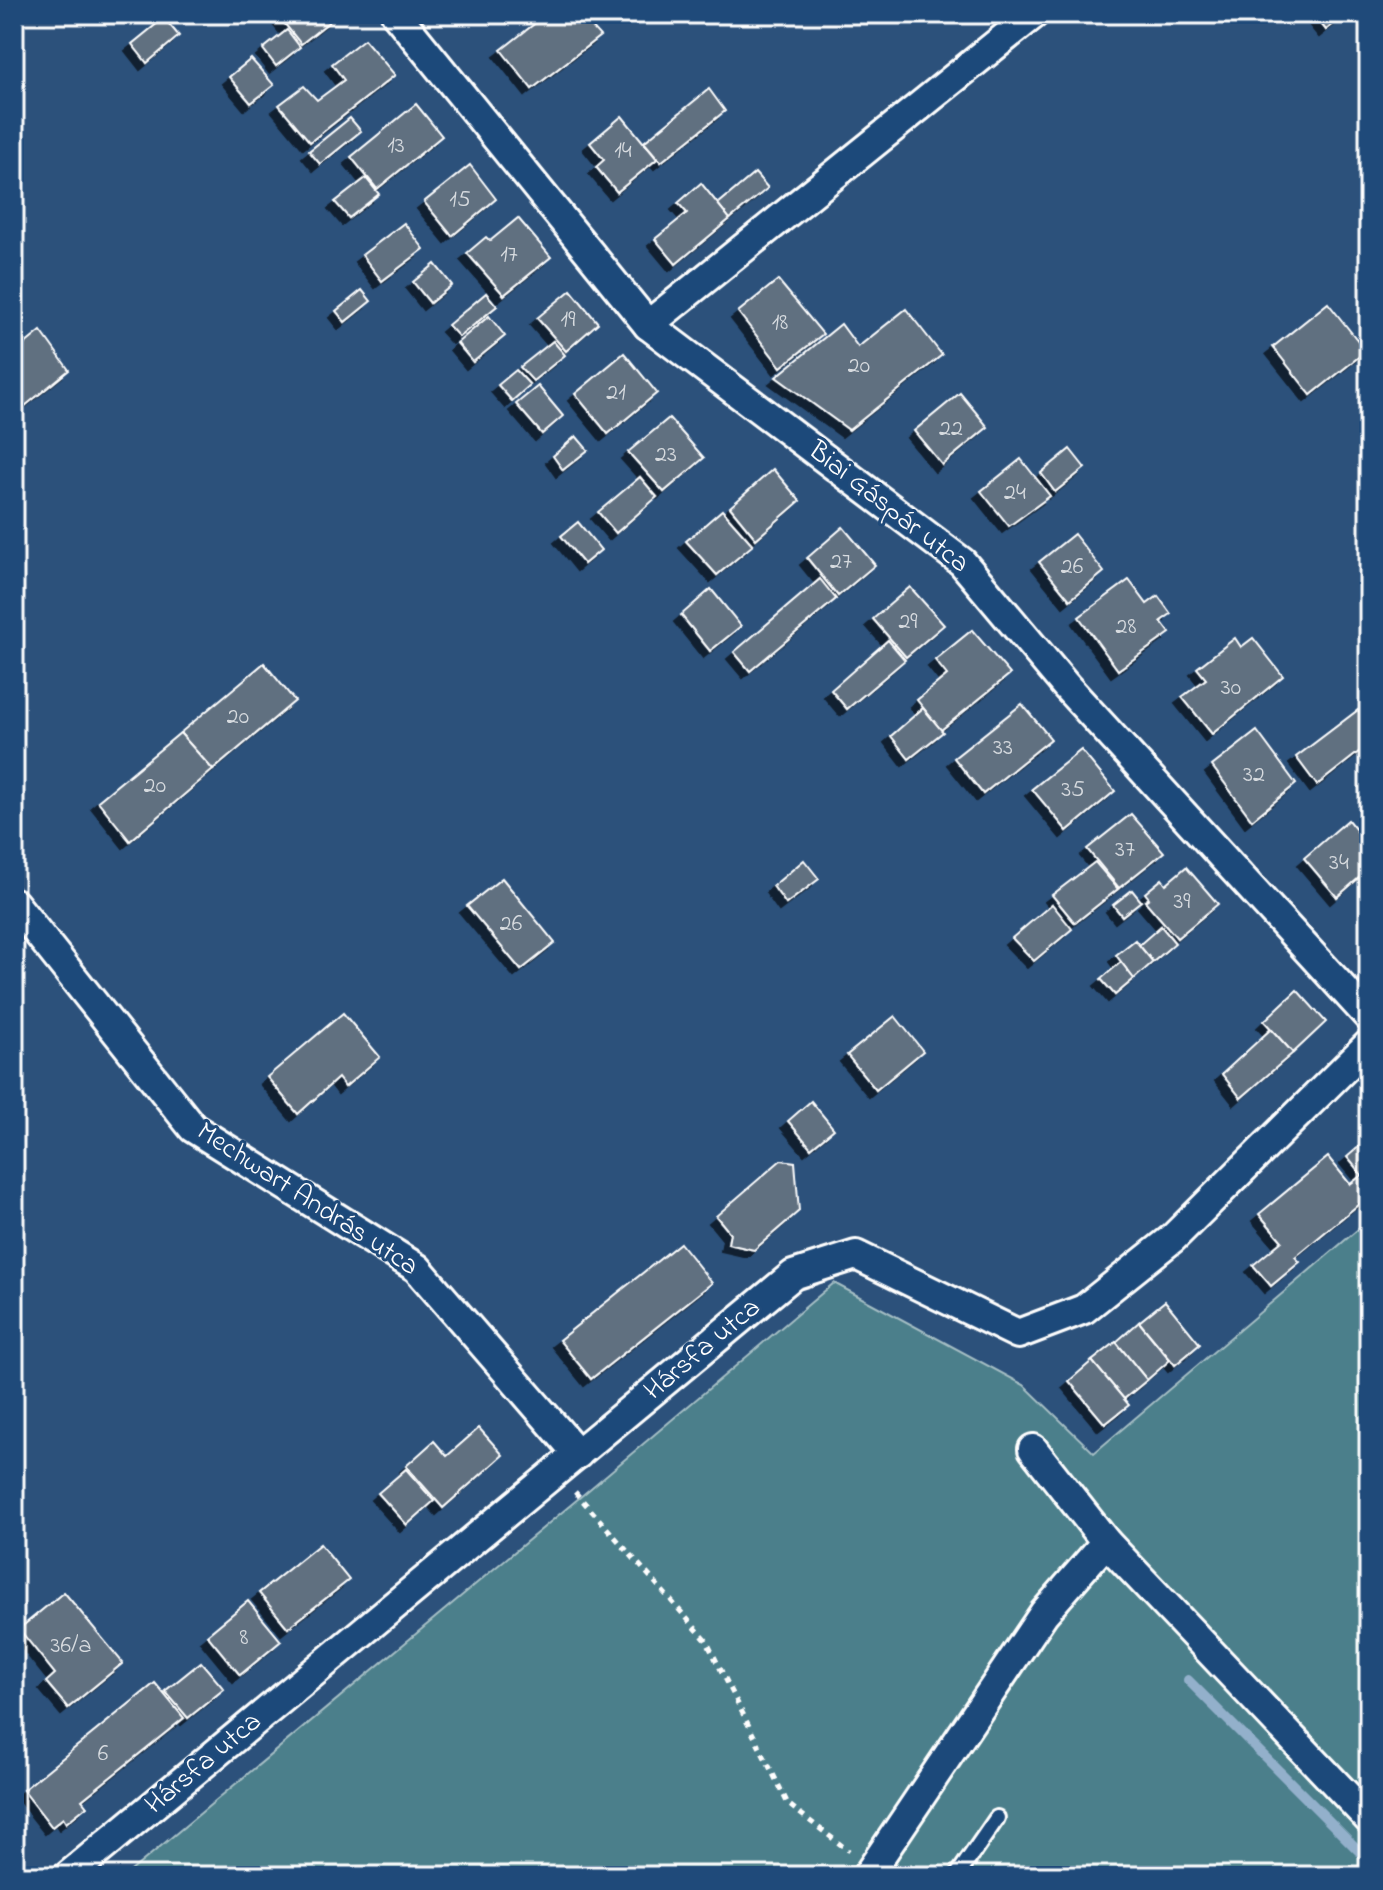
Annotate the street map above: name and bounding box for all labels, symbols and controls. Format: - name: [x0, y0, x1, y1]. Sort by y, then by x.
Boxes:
- house number: 13: [387, 129, 405, 164]
- house number: 14: [614, 134, 632, 169]
- house number: 15: [449, 183, 471, 218]
- house number: 17: [500, 238, 518, 273]
- house number: 19: [561, 303, 576, 338]
- house number: 18: [772, 306, 788, 341]
- house number: 20: [848, 349, 870, 384]
- house number: 21: [606, 376, 626, 411]
- house number: 22: [939, 412, 963, 447]
- street label: Biai Gáspár utca: [798, 431, 977, 584]
- house number: 23: [655, 438, 677, 473]
- house number: 24: [1004, 476, 1026, 511]
- house number: 27: [830, 545, 852, 580]
- house number: 26: [1061, 550, 1084, 585]
- house number: 29: [898, 605, 918, 640]
- house number: 28: [1116, 610, 1136, 645]
- house number: 30: [1221, 671, 1241, 706]
- house number: 20: [227, 700, 249, 735]
- house number: 33: [993, 731, 1013, 766]
- house number: 32: [1243, 758, 1265, 793]
- house number: 20: [144, 769, 166, 804]
- house number: 35: [1061, 773, 1085, 808]
- house number: 37: [1115, 833, 1135, 868]
- house number: 34: [1329, 846, 1349, 881]
- house number: 39: [1173, 885, 1191, 920]
- house number: 26: [500, 907, 523, 942]
- street label: Mechwart András utca: [188, 1113, 426, 1287]
- street label: Hársfa utca: [636, 1289, 770, 1411]
- house number: 8: [240, 1621, 249, 1656]
- house number: 36/a: [51, 1629, 91, 1664]
- street label: Hársfa utca: [137, 1703, 271, 1825]
- house number: 6: [98, 1737, 109, 1772]

